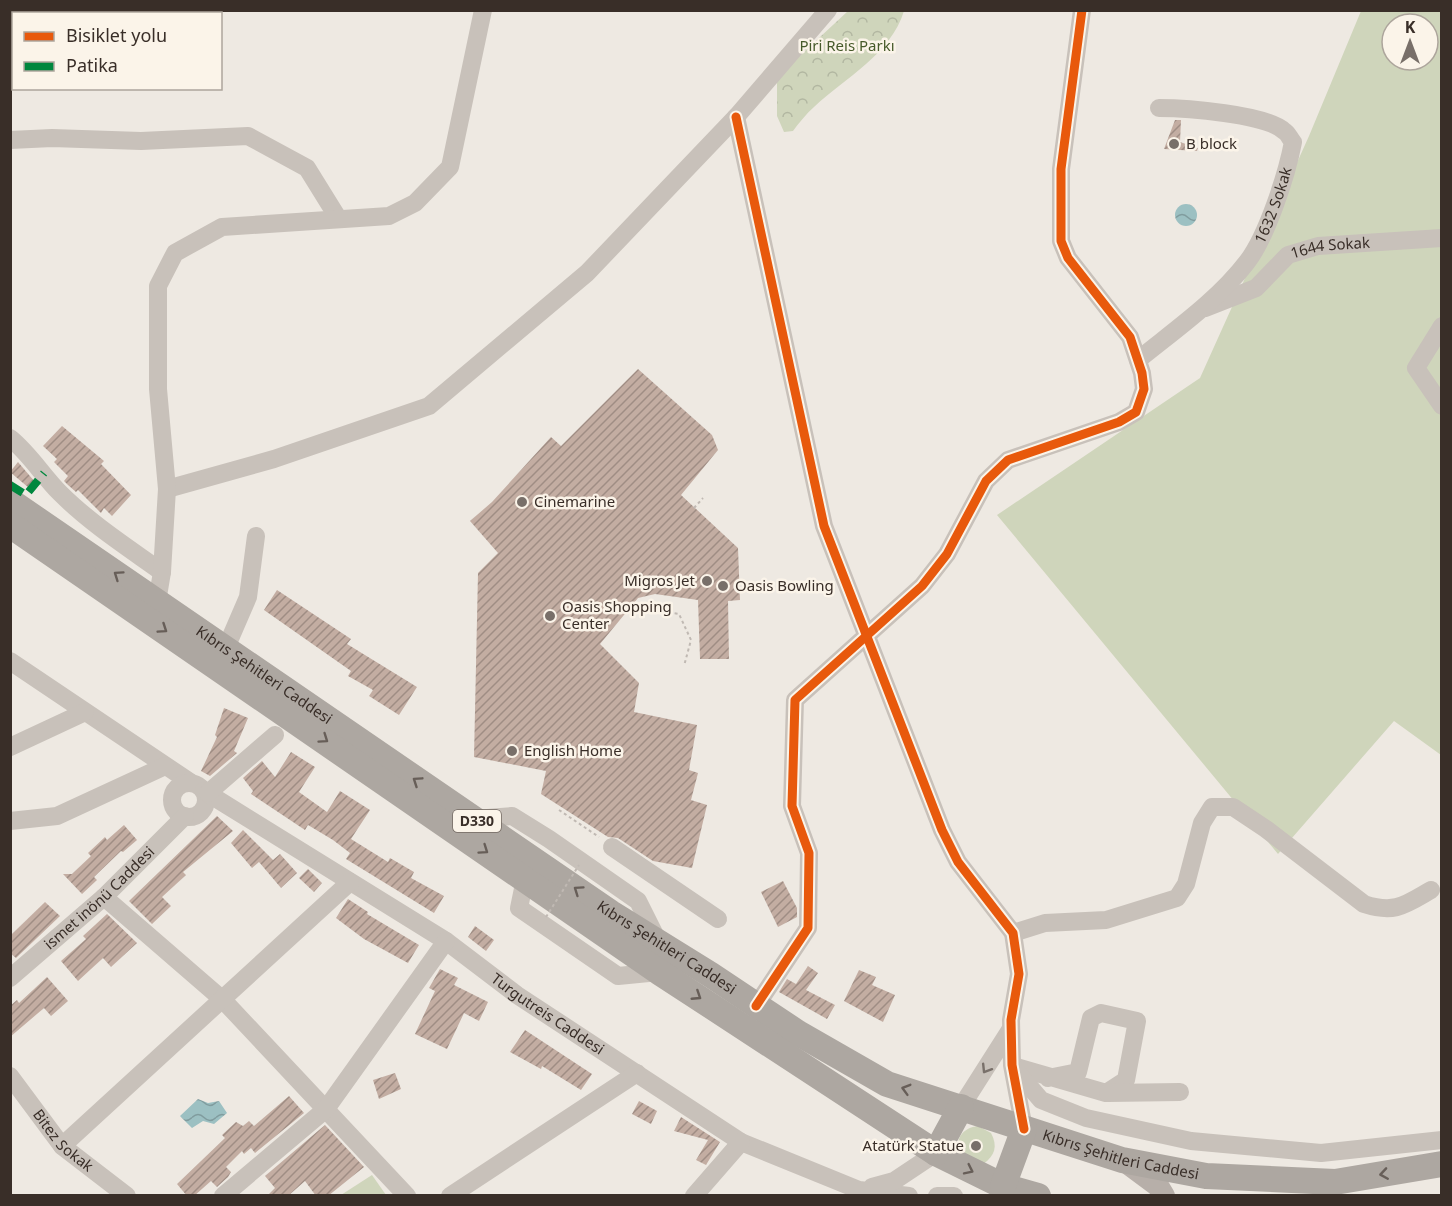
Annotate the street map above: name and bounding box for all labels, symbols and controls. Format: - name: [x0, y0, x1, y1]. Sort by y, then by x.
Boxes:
- legend: [12, 12, 222, 90]
- north arrow: [1380, 12, 1440, 72]
- text: K: [1405, 16, 1416, 38]
- text: Bisiklet yolu: [66, 23, 167, 47]
- park label: Piri Reis Parkı: [799, 35, 895, 55]
- text: Patika: [66, 53, 118, 77]
- place label: B block: [1186, 133, 1237, 153]
- marker: B block: [1167, 137, 1181, 151]
- street label: 1632 Sokak: [1249, 164, 1296, 246]
- street label: 1644 Sokak: [1288, 232, 1370, 263]
- place label: Cinemarine: [534, 491, 615, 511]
- marker: Cinemarine: [515, 495, 529, 509]
- place label: Migros Jet: [624, 570, 696, 590]
- one-way arrow: [113, 571, 124, 582]
- marker: Migros Jet: [700, 574, 714, 588]
- place label: Oasis Bowling: [735, 575, 834, 595]
- marker: Oasis Bowling: [716, 579, 730, 593]
- place label: Oasis Shopping Center: [562, 596, 672, 633]
- marker: Oasis Shopping Center: [543, 609, 557, 623]
- street label: Kıbrıs Şehitleri Caddesi: [193, 621, 337, 728]
- one-way arrow: [156, 622, 167, 633]
- one-way arrow: [317, 732, 328, 743]
- place label: English Home: [524, 740, 622, 760]
- marker: English Home: [505, 744, 519, 758]
- one-way arrow: [413, 776, 423, 788]
- road number: D330: [453, 810, 501, 832]
- street label: ismet inönü Caddesi: [39, 841, 158, 953]
- one-way arrow: [477, 843, 488, 854]
- one-way arrow: [574, 886, 585, 897]
- street label: Kıbrıs Şehitleri Caddesi: [593, 895, 741, 998]
- street label: Turgutreis Caddesi: [488, 968, 608, 1059]
- one-way arrow: [691, 989, 701, 1001]
- one-way arrow: [981, 1063, 993, 1073]
- one-way arrow: [901, 1084, 912, 1096]
- street label: Bitez Sokak: [29, 1105, 98, 1176]
- street label: Kıbrıs Şehitleri Caddesi: [1040, 1124, 1201, 1183]
- place label: Atatürk Statue: [863, 1135, 964, 1155]
- marker: Atatürk Statue: [969, 1139, 983, 1153]
- one-way arrow: [963, 1162, 974, 1174]
- one-way arrow: [1379, 1167, 1388, 1179]

